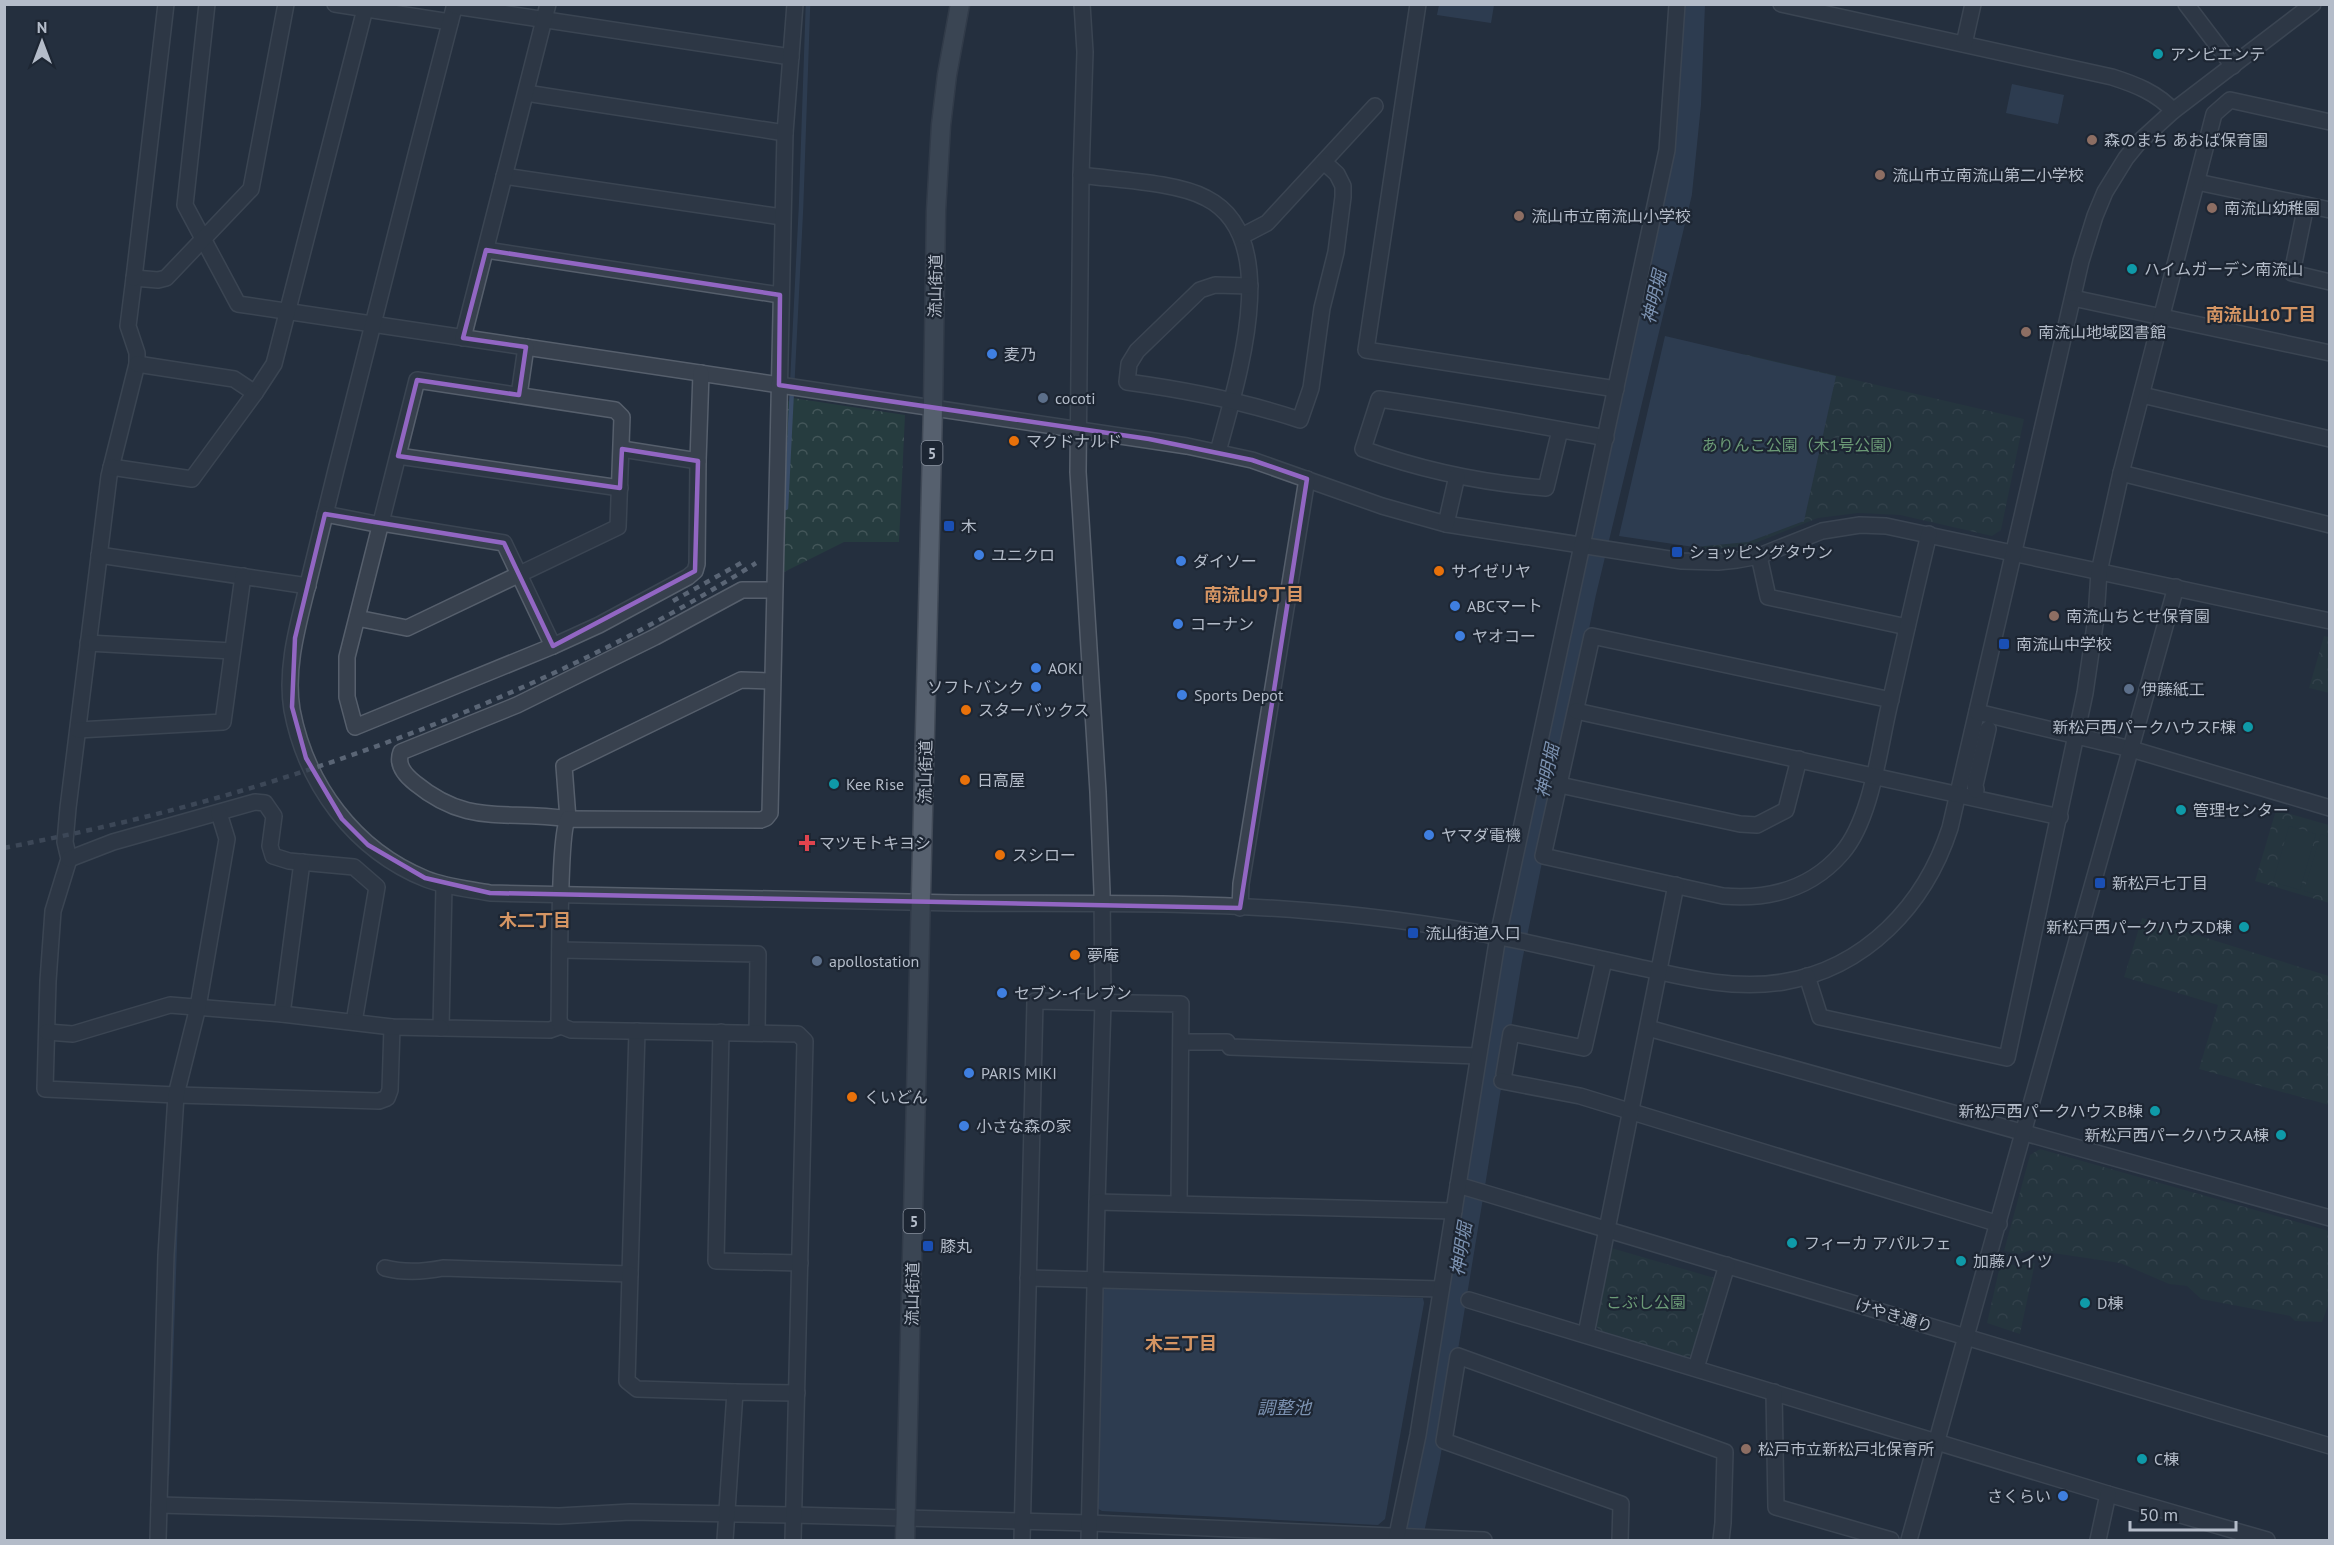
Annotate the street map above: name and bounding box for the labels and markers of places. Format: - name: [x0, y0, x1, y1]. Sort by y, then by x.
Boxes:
- place label: アンビエンテ: [2170, 44, 2265, 64]
- marker: アンビエンテ: [2151, 47, 2165, 61]
- place label: 森のまち あおば保育園: [2104, 130, 2268, 150]
- marker: 森のまち あおば保育園: [2085, 133, 2099, 147]
- place label: 流山市立南流山第二小学校: [1892, 165, 2084, 185]
- marker: 流山市立南流山第二小学校: [1873, 168, 1887, 182]
- place label: 南流山幼稚園: [2224, 198, 2320, 218]
- marker: 南流山幼稚園: [2205, 201, 2219, 215]
- place label: 流山市立南流山小学校: [1531, 206, 1691, 226]
- marker: 流山市立南流山小学校: [1512, 209, 1526, 223]
- place label: ハイムガーデン南流山: [2144, 259, 2303, 279]
- marker: ハイムガーデン南流山: [2125, 262, 2139, 276]
- place label: 南流山地域図書館: [2038, 322, 2166, 342]
- marker: 南流山地域図書館: [2019, 325, 2033, 339]
- place label: 麦乃: [1004, 344, 1036, 364]
- marker: 麦乃: [985, 347, 999, 361]
- place label: cocoti: [1055, 388, 1096, 408]
- marker: cocoti: [1036, 391, 1050, 405]
- place label: マクドナルド: [1026, 431, 1122, 451]
- marker: マクドナルド: [1007, 434, 1021, 448]
- place label: 木: [961, 516, 977, 536]
- marker: 木: [942, 519, 956, 533]
- place label: ショッピングタウン: [1689, 542, 1833, 562]
- place label: ユニクロ: [991, 545, 1055, 565]
- marker: ショッピングタウン: [1670, 545, 1684, 559]
- marker: ユニクロ: [972, 548, 986, 562]
- place label: ダイソー: [1193, 551, 1257, 571]
- marker: ダイソー: [1174, 554, 1188, 568]
- place label: サイゼリヤ: [1451, 561, 1531, 581]
- marker: サイゼリヤ: [1432, 564, 1446, 578]
- place label: ABCマート: [1467, 596, 1543, 616]
- marker: ABCマート: [1448, 599, 1462, 613]
- place label: 南流山ちとせ保育園: [2066, 606, 2210, 626]
- marker: 南流山ちとせ保育園: [2047, 609, 2061, 623]
- place label: コーナン: [1190, 614, 1254, 634]
- marker: コーナン: [1171, 617, 1185, 631]
- place label: ヤオコー: [1472, 626, 1536, 646]
- marker: ヤオコー: [1453, 629, 1467, 643]
- place label: 南流山中学校: [2016, 634, 2112, 654]
- marker: 南流山中学校: [1997, 637, 2011, 651]
- place label: AOKI: [1048, 658, 1082, 678]
- marker: AOKI: [1029, 661, 1043, 675]
- place label: ソフトバンク: [927, 677, 1024, 697]
- place label: 伊藤紙工: [2141, 679, 2205, 699]
- marker: ソフトバンク: [1029, 680, 1043, 694]
- marker: 伊藤紙工: [2122, 682, 2136, 696]
- place label: Sports Depot: [1194, 685, 1284, 705]
- marker: Sports Depot: [1175, 688, 1189, 702]
- place label: スターバックス: [978, 700, 1089, 720]
- marker: スターバックス: [959, 703, 973, 717]
- place label: 新松戸西パークハウスF棟: [2053, 717, 2236, 737]
- marker: 新松戸西パークハウスF棟: [2241, 720, 2255, 734]
- place label: 日高屋: [977, 770, 1025, 790]
- marker: 日高屋: [958, 773, 972, 787]
- place label: Kee Rise: [846, 774, 904, 794]
- marker: Kee Rise: [827, 777, 841, 791]
- place label: 管理センター: [2193, 800, 2289, 820]
- marker: 管理センター: [2174, 803, 2188, 817]
- place label: ヤマダ電機: [1441, 825, 1521, 845]
- marker: ヤマダ電機: [1422, 828, 1436, 842]
- place label: マツモトキヨシ: [819, 833, 931, 853]
- marker: マツモトキヨシ: [800, 836, 814, 850]
- place label: スシロー: [1012, 845, 1076, 865]
- marker: スシロー: [993, 848, 1007, 862]
- place label: 新松戸七丁目: [2112, 873, 2208, 893]
- marker: 新松戸七丁目: [2093, 876, 2107, 890]
- place label: 新松戸西パークハウスD棟: [2046, 917, 2232, 937]
- marker: 新松戸西パークハウスD棟: [2237, 920, 2251, 934]
- place label: 流山街道入口: [1425, 923, 1521, 943]
- marker: 流山街道入口: [1406, 926, 1420, 940]
- place label: 夢庵: [1087, 945, 1119, 965]
- marker: 夢庵: [1068, 948, 1082, 962]
- place label: apollostation: [829, 951, 919, 971]
- marker: apollostation: [810, 954, 824, 968]
- place label: セブン-イレブン: [1014, 983, 1132, 1003]
- marker: セブン-イレブン: [995, 986, 1009, 1000]
- place label: PARIS MIKI: [981, 1063, 1057, 1083]
- marker: PARIS MIKI: [962, 1066, 976, 1080]
- place label: くいどん: [864, 1087, 928, 1107]
- marker: くいどん: [845, 1090, 859, 1104]
- place label: 新松戸西パークハウスB棟: [1958, 1101, 2143, 1121]
- marker: 新松戸西パークハウスB棟: [2148, 1104, 2162, 1118]
- place label: 小さな森の家: [976, 1116, 1072, 1136]
- marker: 小さな森の家: [957, 1119, 971, 1133]
- place label: 新松戸西パークハウスA棟: [2084, 1125, 2269, 1145]
- marker: 新松戸西パークハウスA棟: [2274, 1128, 2288, 1142]
- place label: フィーカ アパルフェ: [1804, 1233, 1952, 1253]
- place label: 膝丸: [940, 1236, 972, 1256]
- marker: フィーカ アパルフェ: [1785, 1236, 1799, 1250]
- marker: 膝丸: [921, 1239, 935, 1253]
- place label: 加藤ハイツ: [1973, 1251, 2053, 1271]
- marker: 加藤ハイツ: [1954, 1254, 1968, 1268]
- place label: D棟: [2097, 1293, 2123, 1313]
- marker: D棟: [2078, 1296, 2092, 1310]
- place label: 松戸市立新松戸北保育所: [1758, 1439, 1934, 1459]
- marker: 松戸市立新松戸北保育所: [1739, 1442, 1753, 1456]
- place label: C棟: [2154, 1449, 2179, 1469]
- marker: C棟: [2135, 1452, 2149, 1466]
- place label: さくらい: [1987, 1486, 2051, 1506]
- marker: さくらい: [2056, 1489, 2070, 1503]

